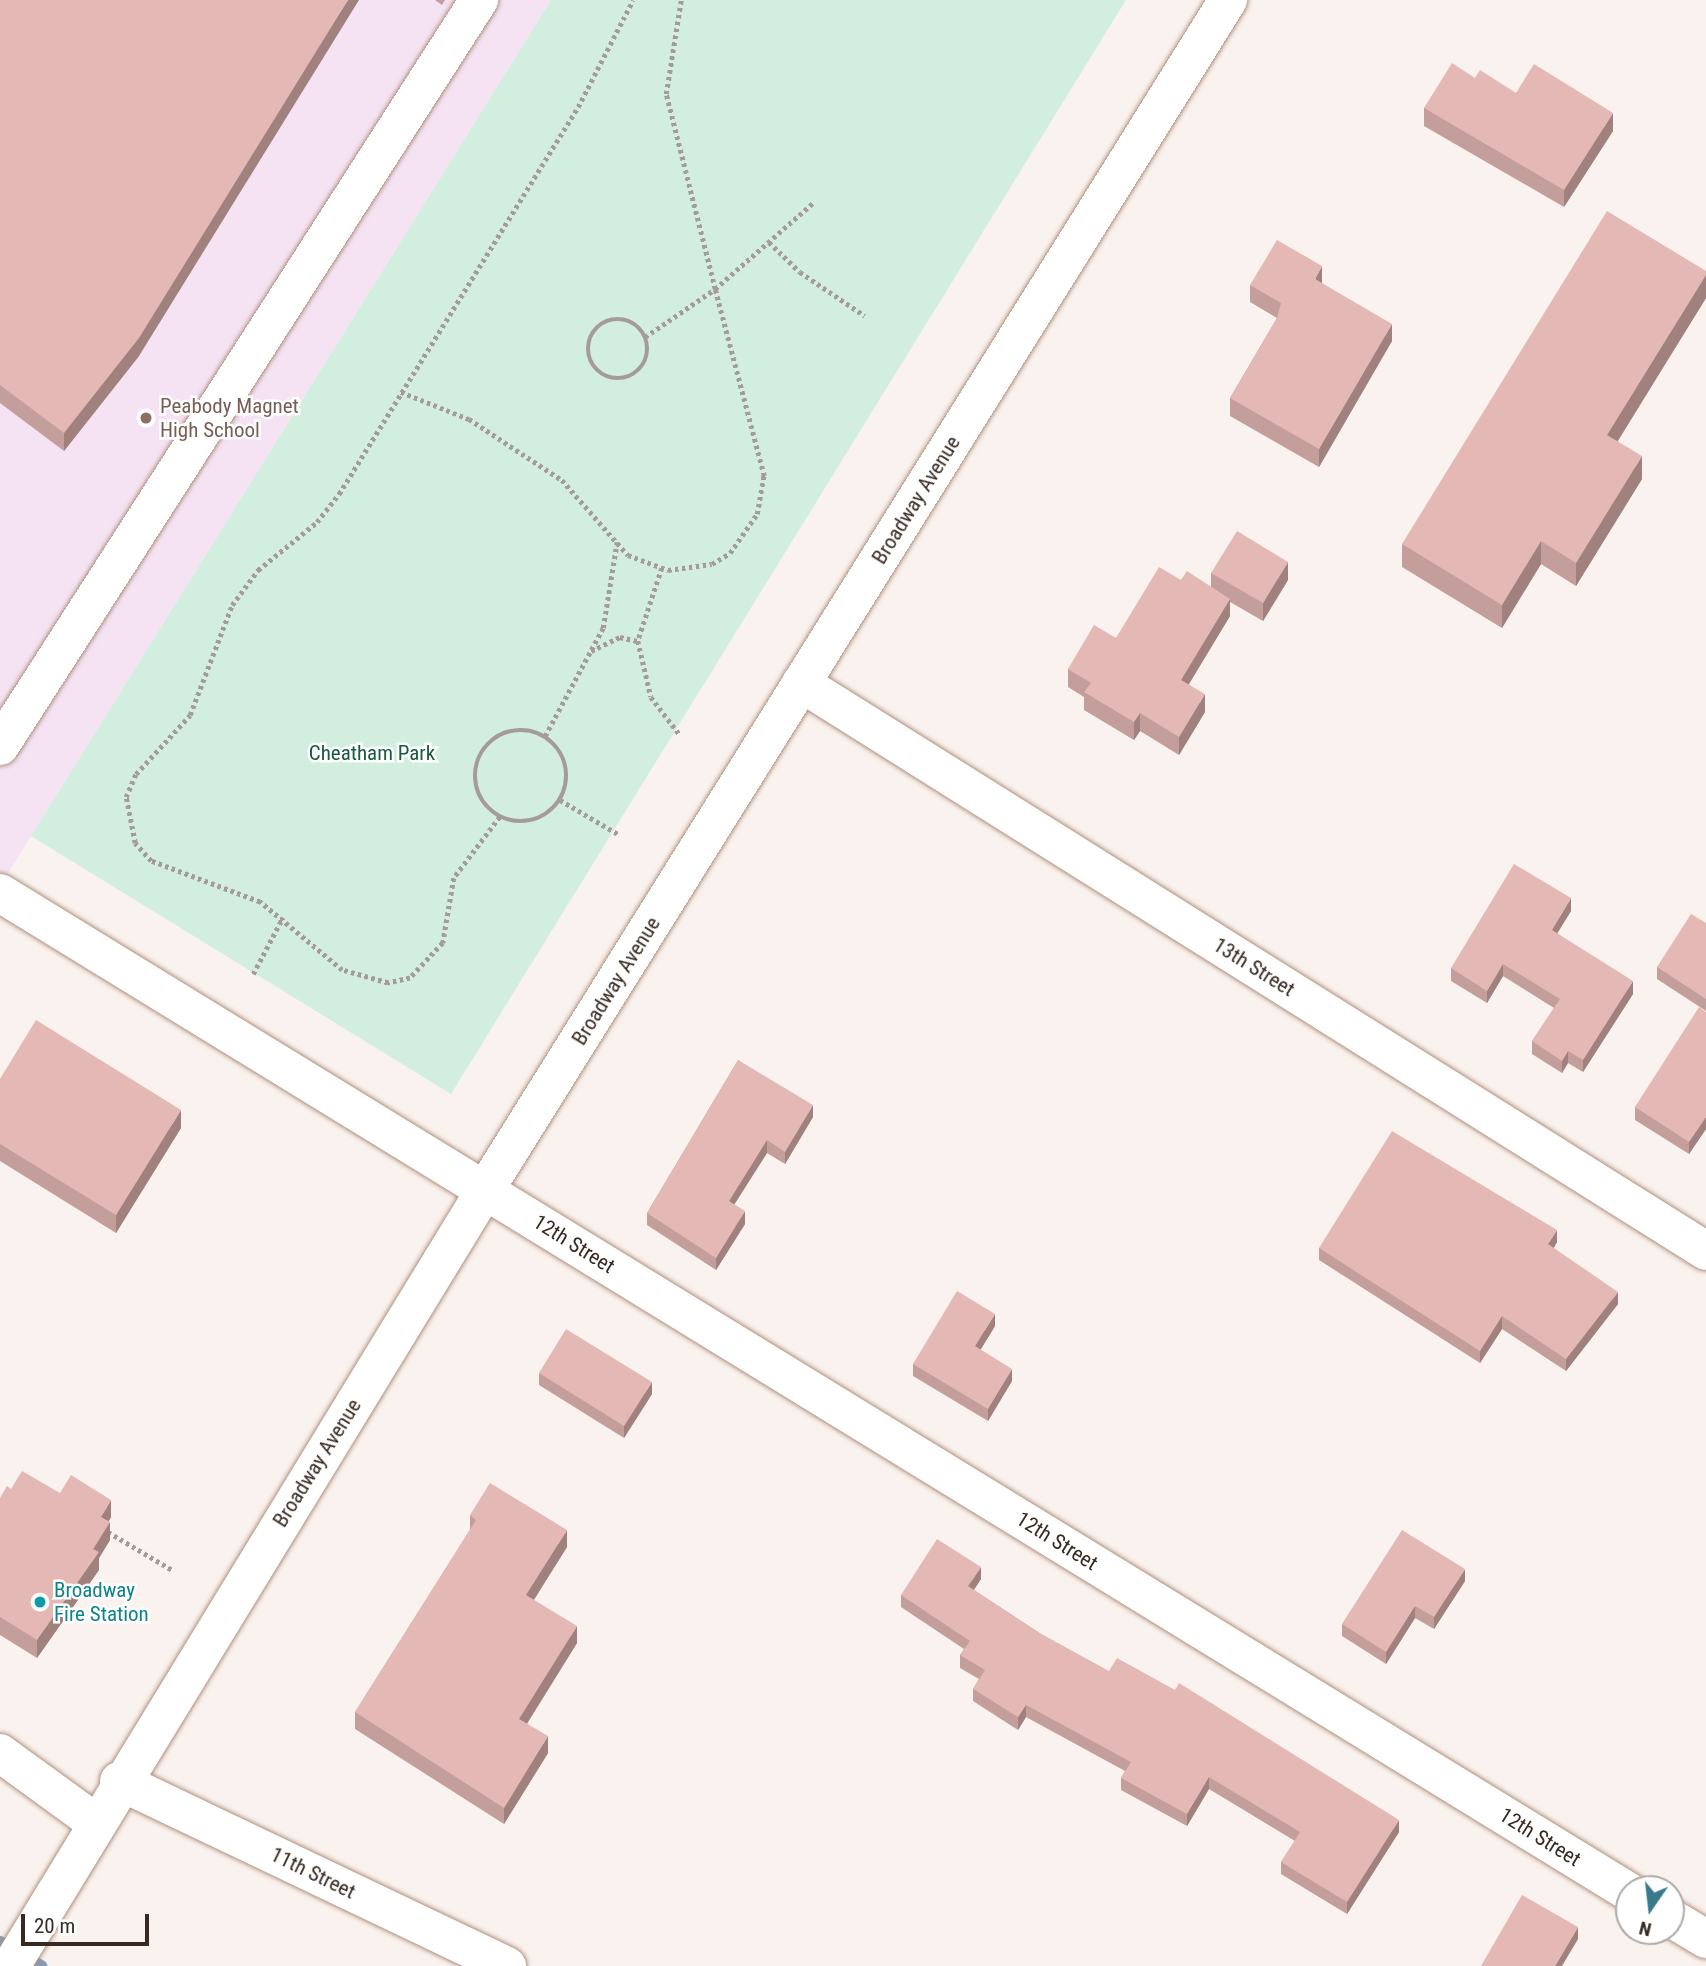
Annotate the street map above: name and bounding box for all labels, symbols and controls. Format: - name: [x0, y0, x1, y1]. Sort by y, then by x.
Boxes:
- place label: Peabody Magnet High School: [160, 393, 299, 443]
- marker: Peabody Magnet High School: [138, 410, 154, 426]
- street label: Broadway Avenue: [867, 431, 965, 569]
- park label: Cheatham Park: [309, 740, 435, 766]
- street label: Broadway Avenue: [567, 912, 665, 1050]
- street label: 13th Street: [1209, 932, 1299, 1002]
- street label: 12th Street: [529, 1209, 619, 1279]
- street label: Broadway Avenue: [268, 1394, 366, 1532]
- street label: 12th Street: [1012, 1506, 1102, 1576]
- place label: Broadway Fire Station: [54, 1577, 149, 1627]
- marker: Broadway Fire Station: [32, 1594, 48, 1610]
- street label: 12th Street: [1495, 1802, 1585, 1872]
- street label: 11th Street: [267, 1842, 359, 1904]
- north arrow: [1615, 1875, 1685, 1945]
- scale bar: [24, 1899, 152, 1943]
- text: 20 m: [34, 1914, 75, 1938]
- text: N: [1637, 1916, 1654, 1941]

